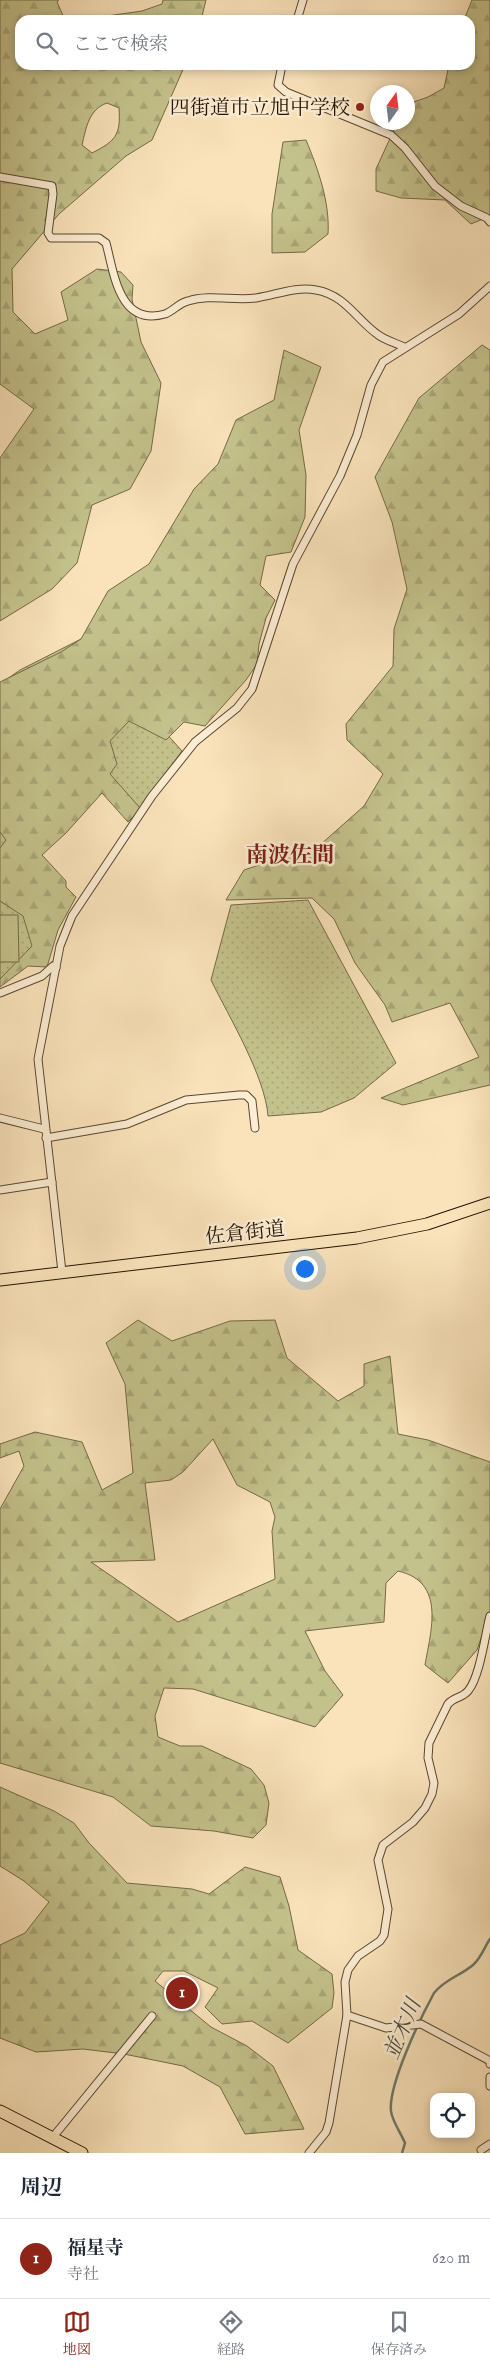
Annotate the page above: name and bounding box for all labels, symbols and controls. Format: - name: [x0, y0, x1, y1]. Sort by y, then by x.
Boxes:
- search box: [15, 15, 475, 70]
- icon: search: [33, 29, 61, 57]
- text: ここで検索: [73, 33, 168, 57]
- north arrow: [370, 85, 415, 130]
- place label: 四街道市立旭中学校: [170, 96, 350, 121]
- marker: 四街道市立旭中学校: [354, 101, 366, 113]
- district label: 南波佐間: [246, 842, 334, 870]
- street label: 佐倉街道: [204, 1217, 286, 1250]
- your location: [292, 1256, 318, 1282]
- pin: 1: [166, 1974, 198, 2012]
- water label: 並木川: [379, 1993, 429, 2064]
- map controls: [430, 2093, 475, 2138]
- button: locate: [430, 2093, 475, 2138]
- text: 周辺: [20, 2175, 62, 2202]
- text: 福星寺: [67, 2237, 124, 2261]
- text: 1: [33, 2249, 39, 2269]
- text: 620 m: [432, 2249, 470, 2269]
- text: 寺社: [67, 2265, 99, 2285]
- tab: 地図: [63, 2308, 91, 2359]
- tab: 経路: [217, 2308, 245, 2359]
- tab: 保存済み: [371, 2308, 427, 2359]

